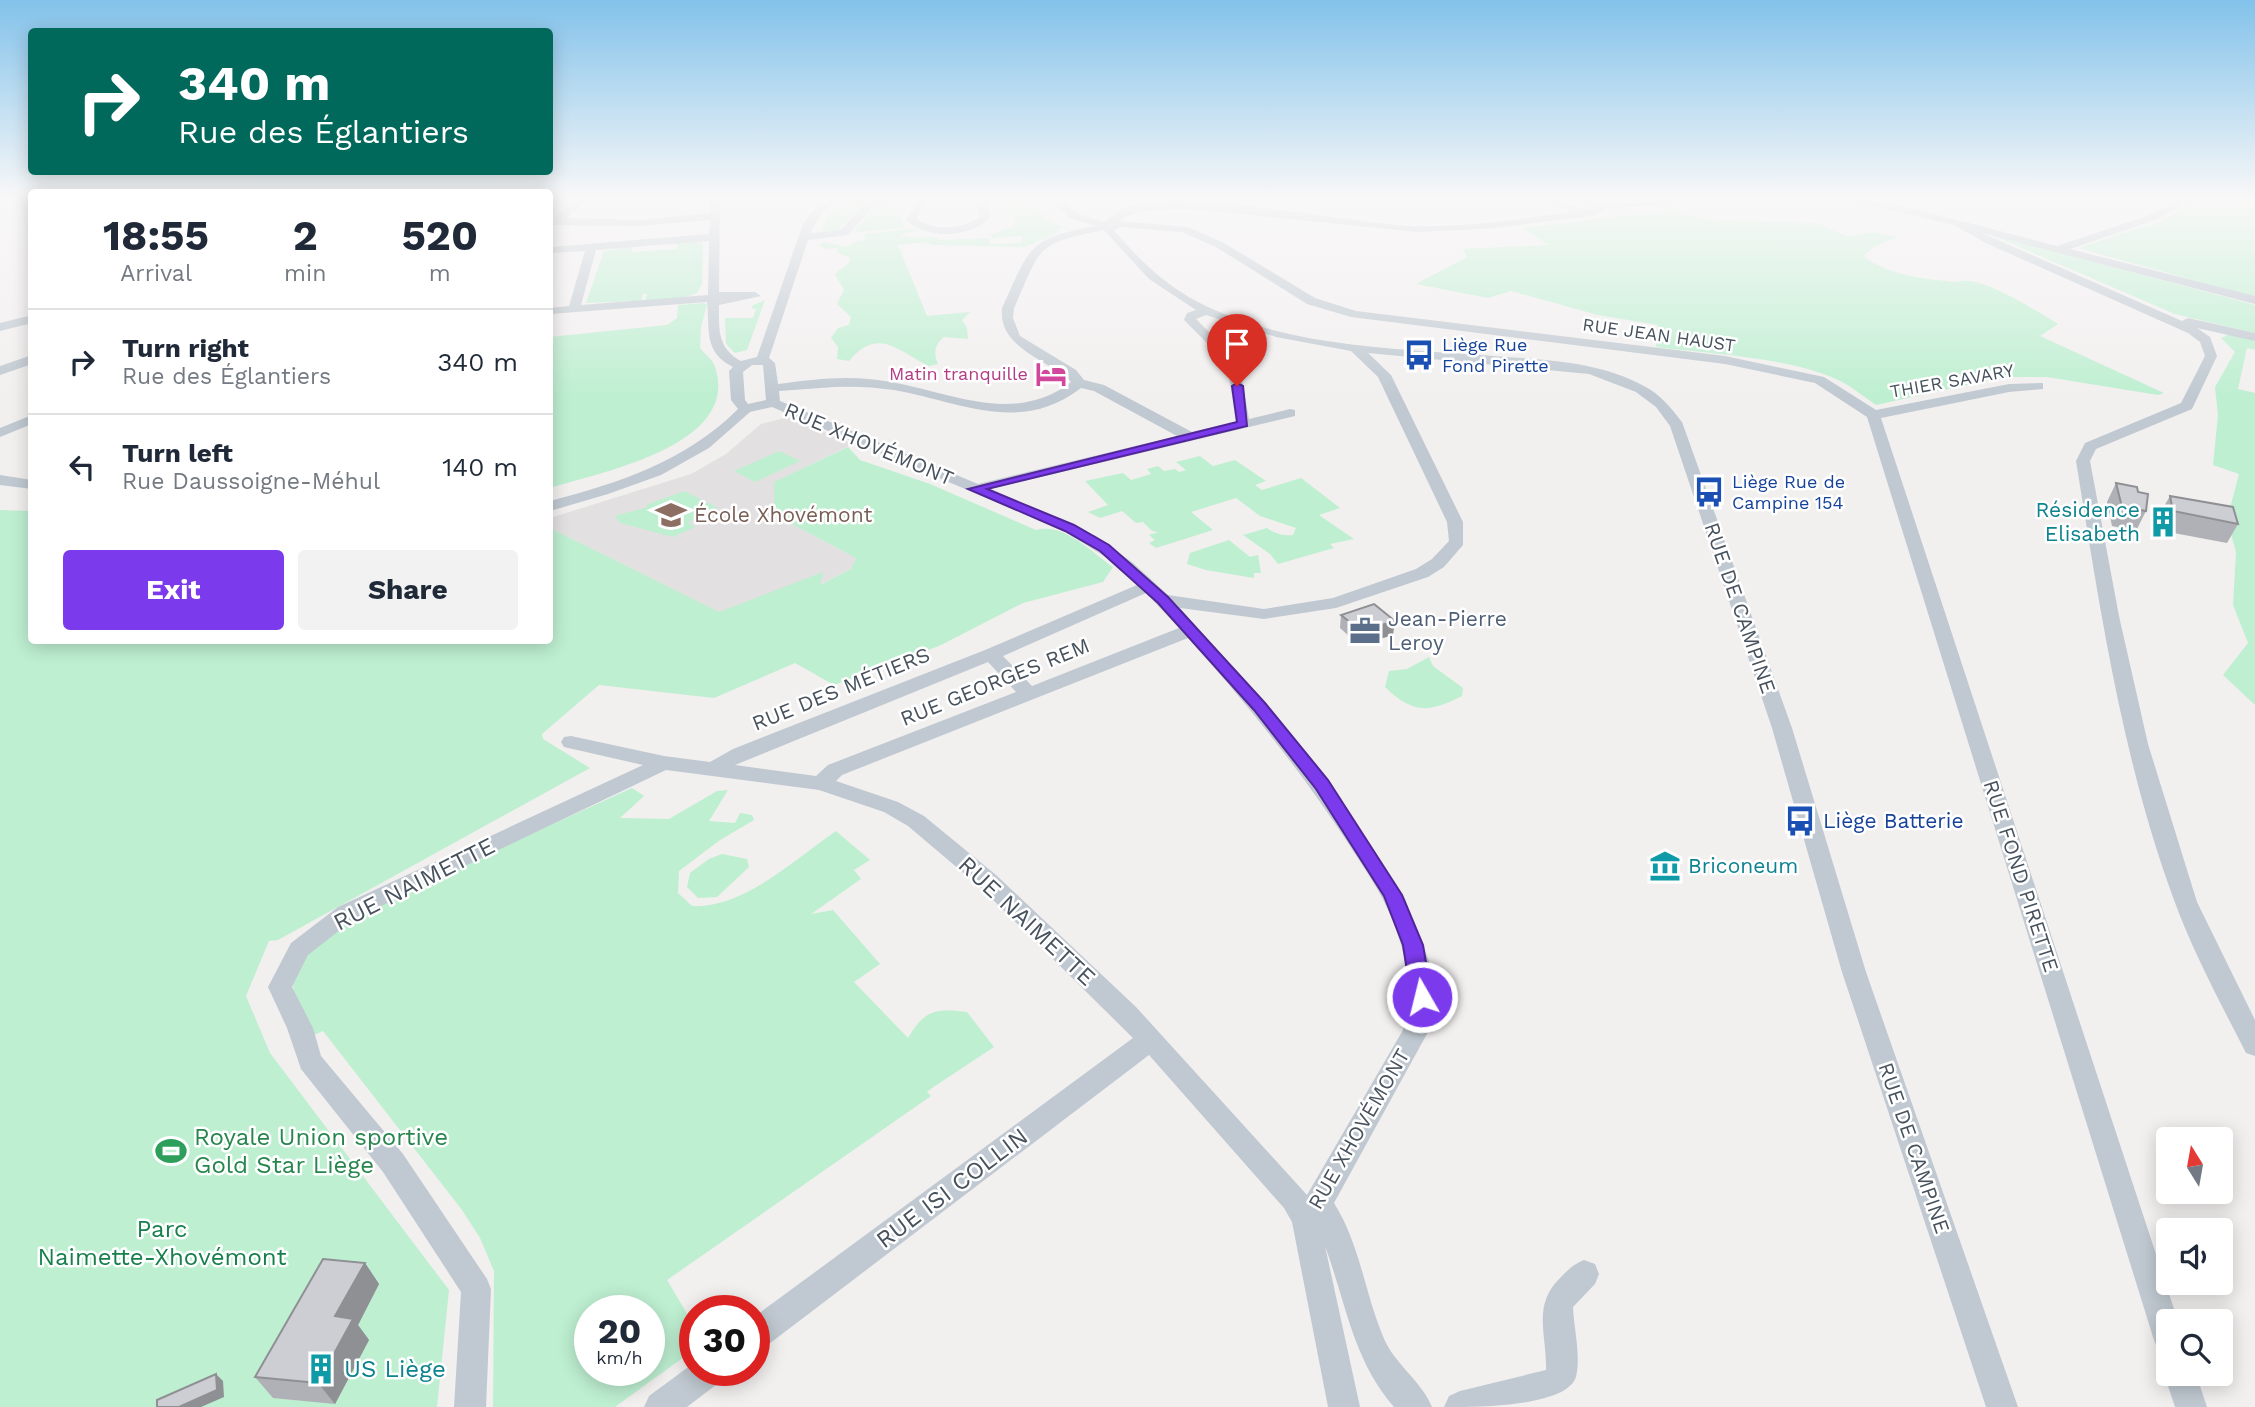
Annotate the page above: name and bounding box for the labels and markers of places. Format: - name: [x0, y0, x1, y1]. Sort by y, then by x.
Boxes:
- pin: [1207, 314, 1267, 386]
- place label: Liège Rue Fond Pirette: [1442, 334, 1549, 376]
- bus stop icon: Liège Rue Fond Pirette: [1402, 338, 1436, 372]
- hotel icon: Matin tranquille: [1034, 357, 1068, 391]
- place label: Matin tranquille: [889, 363, 1028, 384]
- place label: Liège Rue de Campine 154: [1732, 471, 1845, 513]
- bus stop icon: Liège Rue de Campine 154: [1692, 475, 1726, 509]
- place label: Résidence Elisabeth: [2035, 497, 2140, 546]
- school or university icon: École Xhovémont: [654, 498, 688, 532]
- place label: École Xhovémont: [694, 502, 873, 527]
- building icon: Résidence Elisabeth: [2146, 505, 2180, 539]
- place label: Jean-Pierre Leroy: [1388, 606, 1507, 655]
- office icon: Jean-Pierre Leroy: [1348, 614, 1382, 648]
- bus stop icon: Liège Batterie: [1783, 804, 1817, 838]
- place label: Liège Batterie: [1823, 808, 1964, 833]
- museum icon: Briconeum: [1648, 849, 1682, 883]
- place label: Briconeum: [1688, 853, 1798, 878]
- place label: Royale Union sportive Gold Star Liège: [194, 1123, 448, 1179]
- sports icon: Royale Union sportive Gold Star Liège: [154, 1134, 188, 1168]
- building icon: US Liège: [304, 1352, 338, 1386]
- place label: US Liège: [344, 1355, 446, 1383]

